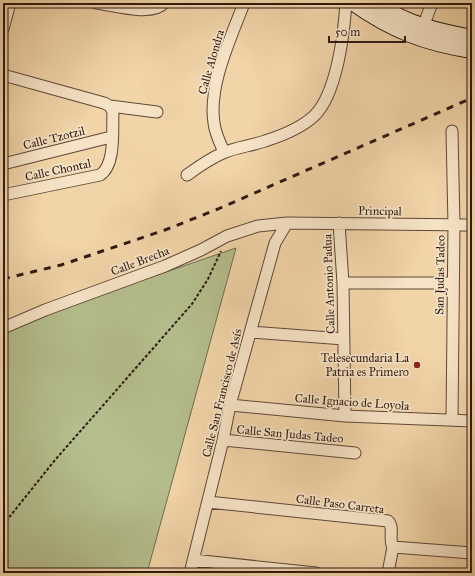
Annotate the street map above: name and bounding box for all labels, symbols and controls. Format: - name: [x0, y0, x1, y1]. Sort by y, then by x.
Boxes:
- scale bar: [329, 18, 405, 44]
- text: 50 m: [335, 25, 360, 39]
- street label: Calle Alondra: [195, 27, 227, 96]
- street label: Calle Tzotzil: [22, 123, 87, 152]
- street label: Calle Chontal: [24, 156, 93, 184]
- street label: Principal: [358, 204, 403, 218]
- street label: Calle Antonio Padua: [320, 233, 338, 334]
- street label: San Judas Tadeo: [432, 235, 449, 315]
- street label: Calle Brecha: [109, 243, 172, 279]
- street label: Calle San Francisco de Asís: [199, 327, 245, 459]
- place label: Telesecundaria La Patria es Primero: [321, 351, 410, 379]
- marker: Telesecundaria La Patria es Primero: [412, 360, 422, 370]
- street label: Calle Ignacio de Loyola: [294, 391, 411, 414]
- street label: Calle San Judas Tadeo: [236, 422, 344, 447]
- street label: Calle Paso Carreta: [295, 492, 386, 516]

